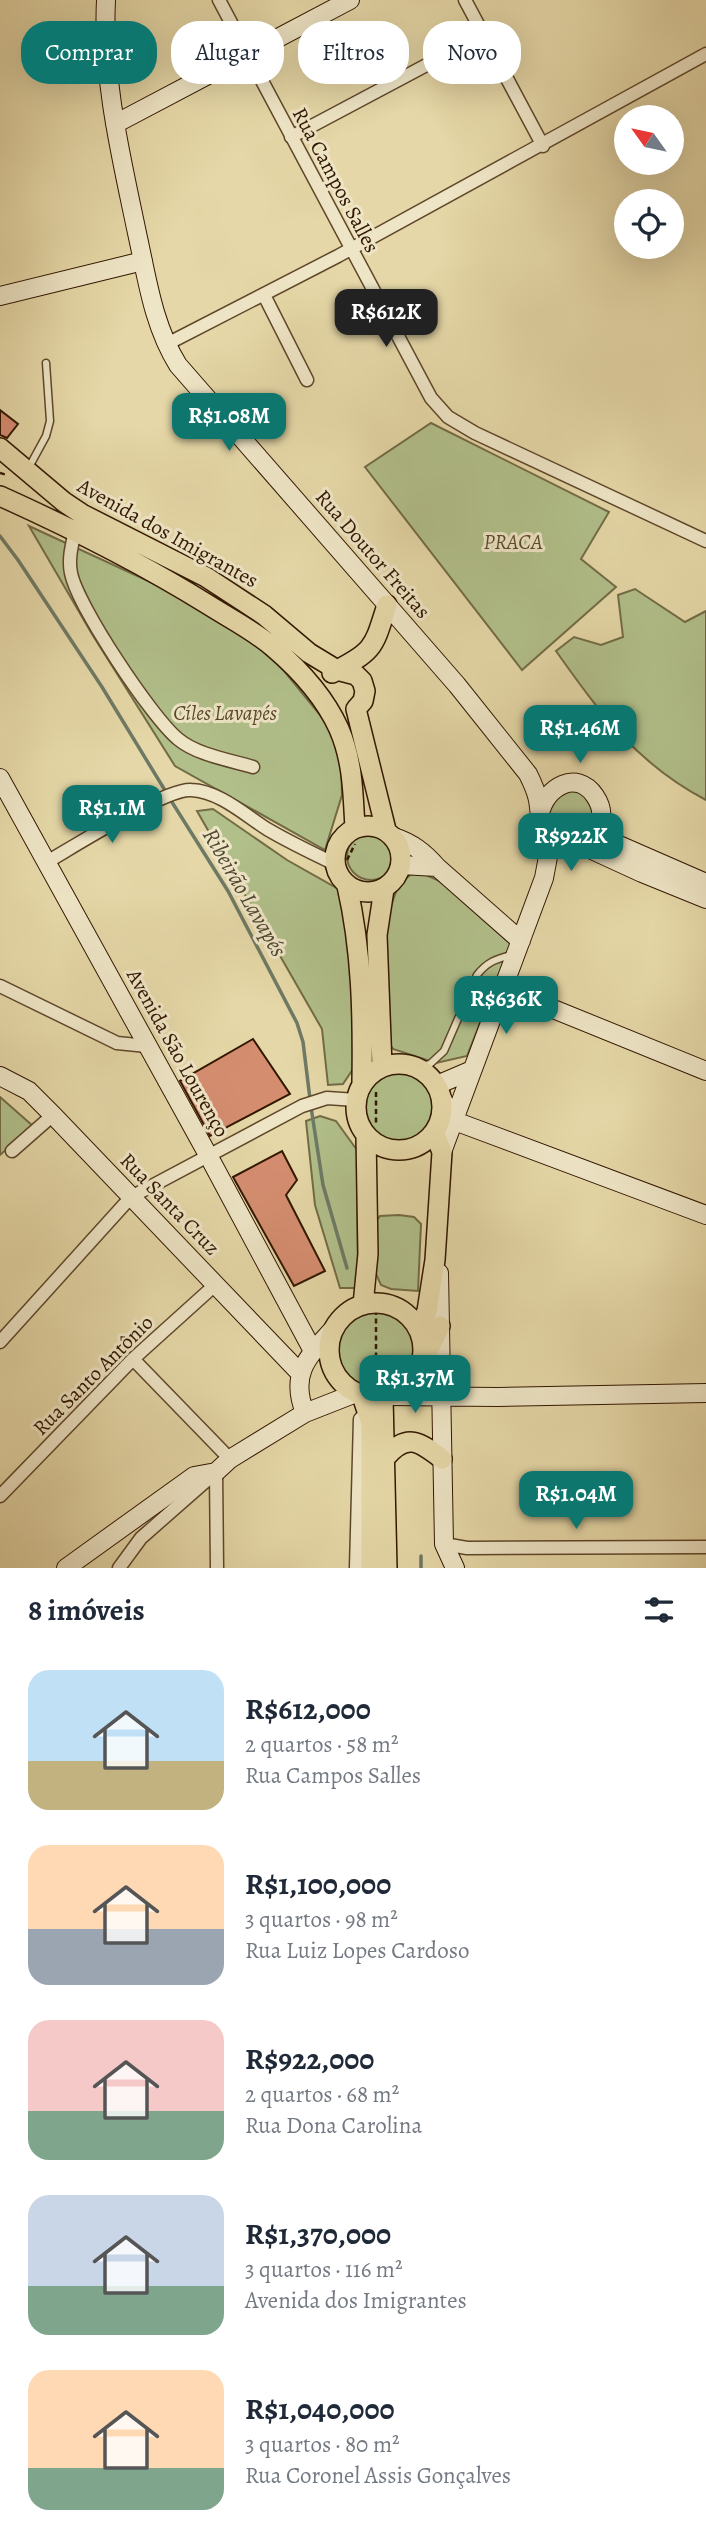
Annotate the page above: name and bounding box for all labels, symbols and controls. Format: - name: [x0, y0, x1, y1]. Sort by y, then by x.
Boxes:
- chip: Comprar: [21, 21, 157, 84]
- chip: Alugar: [171, 21, 284, 84]
- chip: Filtros: [298, 21, 409, 84]
- chip: Novo: [423, 21, 521, 84]
- street label: Rua Campos Salles: [286, 103, 386, 257]
- north arrow: [614, 105, 684, 175]
- map controls: [614, 105, 684, 259]
- button: locate: [614, 189, 684, 259]
- pin: R$612K: [329, 290, 443, 349]
- text: R$612K: [351, 296, 421, 327]
- pin: R$1.08M: [164, 393, 294, 453]
- text: R$1.08M: [188, 400, 270, 431]
- street label: Avenida dos Imigrantes: [72, 471, 263, 594]
- street label: Rua Doutor Freitas: [309, 484, 437, 624]
- park label: PRACA: [483, 528, 543, 556]
- park label: Cíles Lavapés: [173, 699, 277, 727]
- pin: R$1.46M: [515, 706, 645, 765]
- text: R$1.46M: [540, 712, 620, 743]
- pin: R$1.1M: [55, 786, 169, 845]
- text: R$1.1M: [78, 792, 146, 823]
- pin: R$922K: [514, 814, 628, 873]
- text: R$922K: [534, 820, 608, 851]
- water label: Ribeirão Lavapés: [195, 822, 294, 963]
- street label: Avenida São Lourenço: [120, 963, 236, 1142]
- pin: R$636K: [449, 976, 563, 1036]
- text: R$636K: [470, 983, 542, 1014]
- street label: Rua Santa Cruz: [114, 1147, 226, 1261]
- street label: Rua Santo Antônio: [27, 1309, 159, 1441]
- pin: R$1.37M: [350, 1356, 480, 1415]
- text: R$1.37M: [375, 1362, 455, 1393]
- pin: R$1.04M: [511, 1472, 641, 1531]
- text: R$1.04M: [535, 1478, 617, 1509]
- text: 8 imóveis: [28, 1590, 145, 1630]
- icon: filters: [640, 1591, 678, 1629]
- text: R$612,000: [245, 1689, 371, 1729]
- icon: home: [84, 1698, 168, 1782]
- text: 2 quartos · 58 m²: [245, 1729, 399, 1760]
- text: Rua Campos Salles: [245, 1760, 421, 1791]
- text: R$1,100,000: [245, 1864, 391, 1904]
- icon: home: [84, 1873, 168, 1957]
- text: 3 quartos · 98 m²: [245, 1904, 398, 1935]
- text: Rua Luiz Lopes Cardoso: [245, 1935, 469, 1966]
- text: R$922,000: [245, 2039, 374, 2079]
- icon: home: [84, 2048, 168, 2132]
- text: 2 quartos · 68 m²: [245, 2079, 399, 2110]
- text: Rua Dona Carolina: [245, 2110, 422, 2141]
- text: R$1,370,000: [245, 2214, 391, 2254]
- icon: home: [84, 2223, 168, 2307]
- text: 3 quartos · 116 m²: [245, 2254, 403, 2285]
- text: Avenida dos Imigrantes: [245, 2285, 467, 2316]
- text: R$1,040,000: [245, 2389, 395, 2429]
- icon: home: [84, 2398, 168, 2482]
- text: 3 quartos · 80 m²: [245, 2429, 400, 2460]
- text: Rua Coronel Assis Gonçalves: [245, 2460, 511, 2491]

